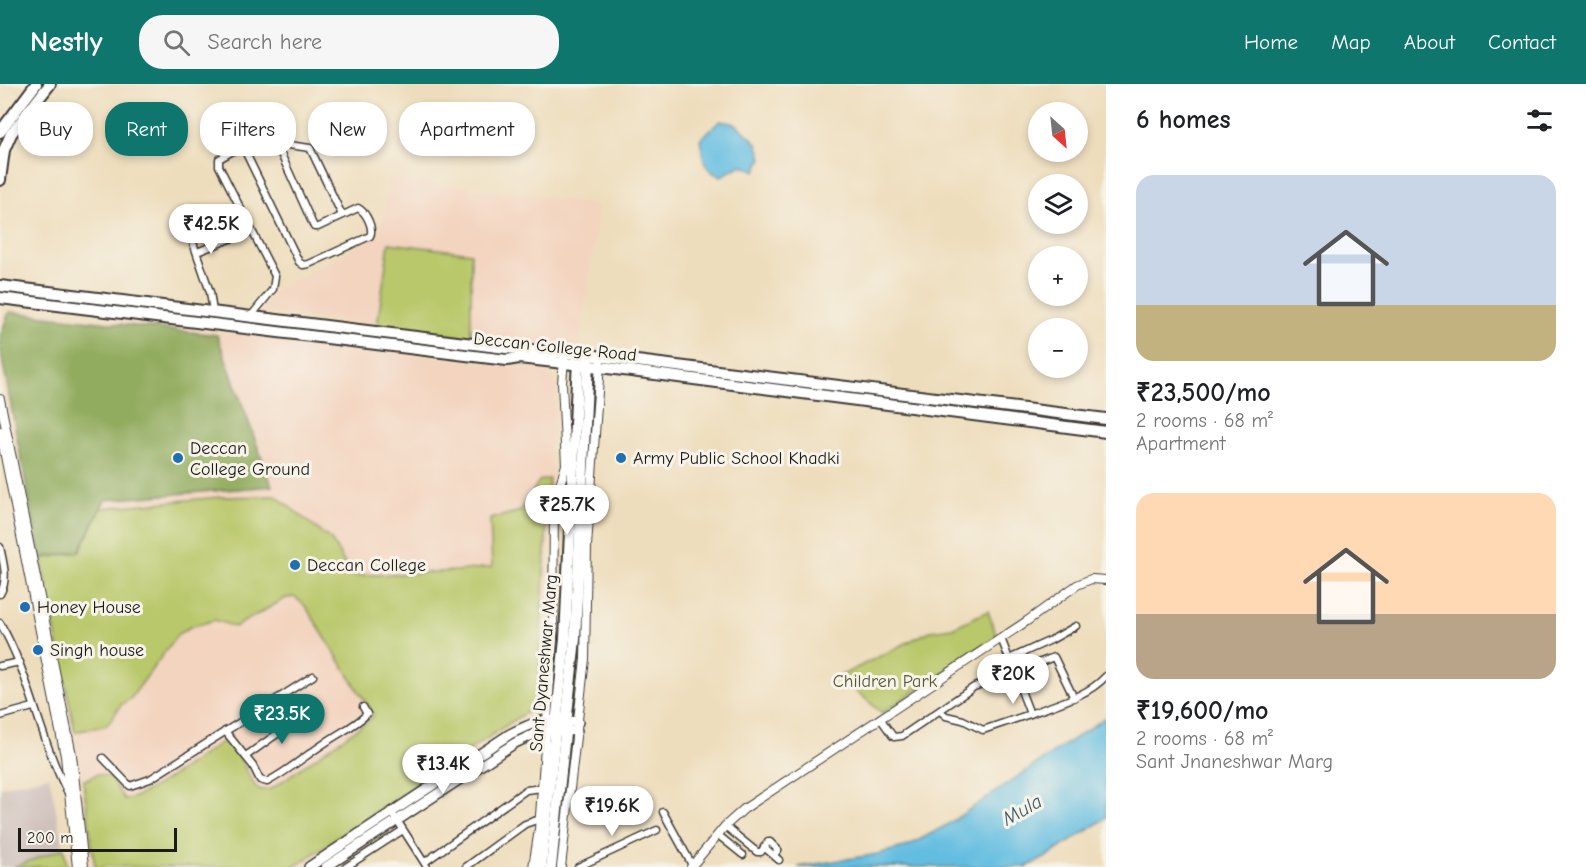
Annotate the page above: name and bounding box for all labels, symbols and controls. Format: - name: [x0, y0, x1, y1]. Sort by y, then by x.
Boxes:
- search box: [139, 15, 559, 69]
- text: Nestly: [30, 26, 103, 58]
- icon: search: [160, 26, 193, 59]
- text: Search here: [208, 29, 322, 55]
- text: Home: [1244, 30, 1298, 54]
- text: Map: [1331, 30, 1371, 54]
- text: About: [1404, 30, 1455, 54]
- text: Contact: [1488, 30, 1556, 54]
- chip: Buy: [18, 102, 93, 156]
- chip: Rent: [105, 102, 188, 156]
- chip: Filters: [200, 102, 296, 156]
- chip: New: [308, 102, 387, 156]
- chip: Apartment: [399, 102, 535, 156]
- north arrow: [1028, 102, 1088, 162]
- map controls: [1028, 102, 1088, 378]
- icon: filters: [1523, 104, 1556, 137]
- text: 6 homes: [1136, 105, 1231, 135]
- button: layers: [1028, 174, 1088, 234]
- pin: ₹42.5K: [162, 204, 260, 255]
- text: ₹42.5K: [183, 212, 239, 235]
- icon: home: [1292, 214, 1400, 322]
- button: +: [1028, 246, 1088, 306]
- button: −: [1028, 318, 1088, 378]
- street label: Deccan College Road: [472, 328, 638, 366]
- text: ₹23,500/mo: [1136, 378, 1271, 408]
- text: 2 rooms · 68 m²: [1136, 409, 1273, 432]
- text: Apartment: [1136, 432, 1226, 455]
- place label: Deccan College Ground: [190, 438, 310, 480]
- place label: Army Public School Khadki: [633, 448, 840, 469]
- marker: Deccan College Ground: [171, 451, 185, 465]
- marker: Army Public School Khadki: [614, 451, 628, 465]
- pin: ₹25.7K: [518, 485, 616, 536]
- text: ₹25.7K: [539, 493, 595, 516]
- icon: home: [1292, 532, 1400, 640]
- place label: Deccan College: [307, 555, 426, 576]
- marker: Deccan College: [288, 558, 302, 572]
- street label: Sant Dyaneshwar Marg: [526, 573, 562, 753]
- place label: Honey House: [37, 597, 141, 618]
- marker: Honey House: [18, 600, 32, 614]
- place label: Singh house: [50, 640, 144, 661]
- marker: Singh house: [31, 643, 45, 657]
- pin: ₹20K: [977, 654, 1049, 705]
- text: ₹20K: [991, 662, 1035, 685]
- park label: Children Park: [833, 671, 938, 692]
- pin: ₹23.5K: [233, 694, 331, 745]
- text: ₹19,600/mo: [1136, 696, 1269, 726]
- text: ₹23.5K: [254, 702, 310, 725]
- text: 2 rooms · 68 m²: [1136, 727, 1273, 750]
- pin: ₹13.4K: [394, 744, 492, 795]
- text: Sant Jnaneshwar Marg: [1136, 750, 1333, 773]
- text: ₹13.4K: [416, 752, 470, 775]
- pin: ₹19.6K: [563, 786, 661, 837]
- water label: Mula: [997, 790, 1046, 831]
- text: ₹19.6K: [584, 794, 640, 817]
- scale bar: [18, 825, 177, 852]
- text: 200 m: [27, 829, 73, 847]

